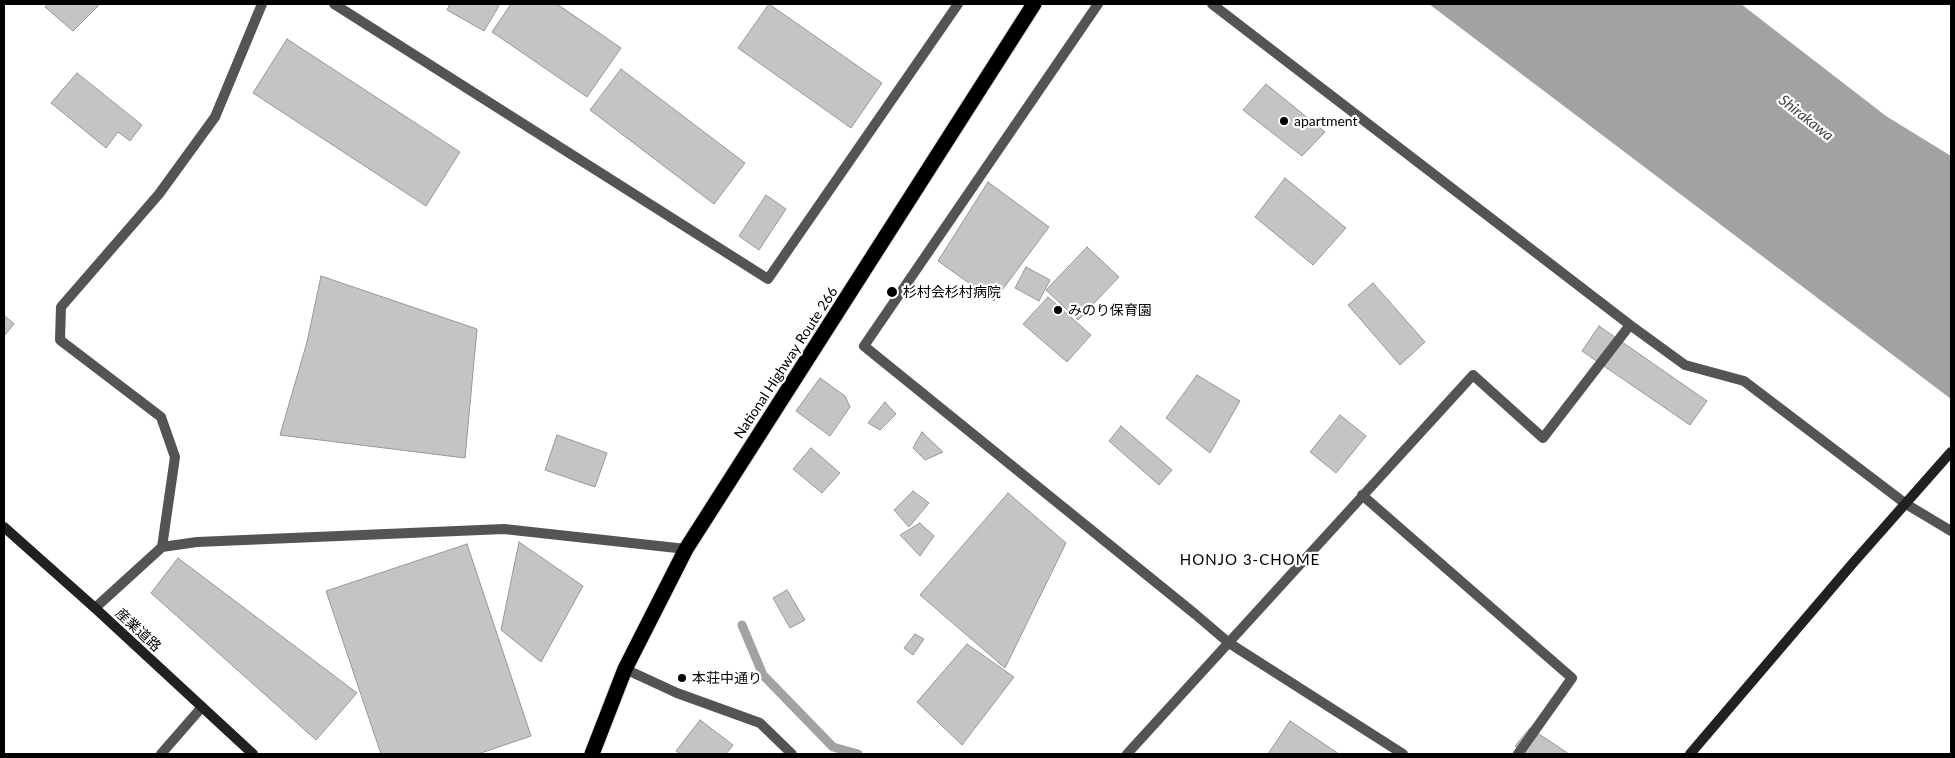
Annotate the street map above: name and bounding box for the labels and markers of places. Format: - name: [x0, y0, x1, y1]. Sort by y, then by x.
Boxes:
- place label: apartment: [1294, 113, 1358, 129]
- marker: apartment: [1278, 115, 1290, 127]
- place label: 杉村会杉村病院: [903, 284, 1001, 300]
- marker: 杉村会杉村病院: [885, 285, 899, 299]
- place label: みのり保育園: [1068, 302, 1152, 318]
- marker: みのり保育園: [1052, 304, 1064, 316]
- place label: 本荘中通り: [692, 670, 762, 686]
- marker: 本荘中通り: [676, 672, 688, 684]

